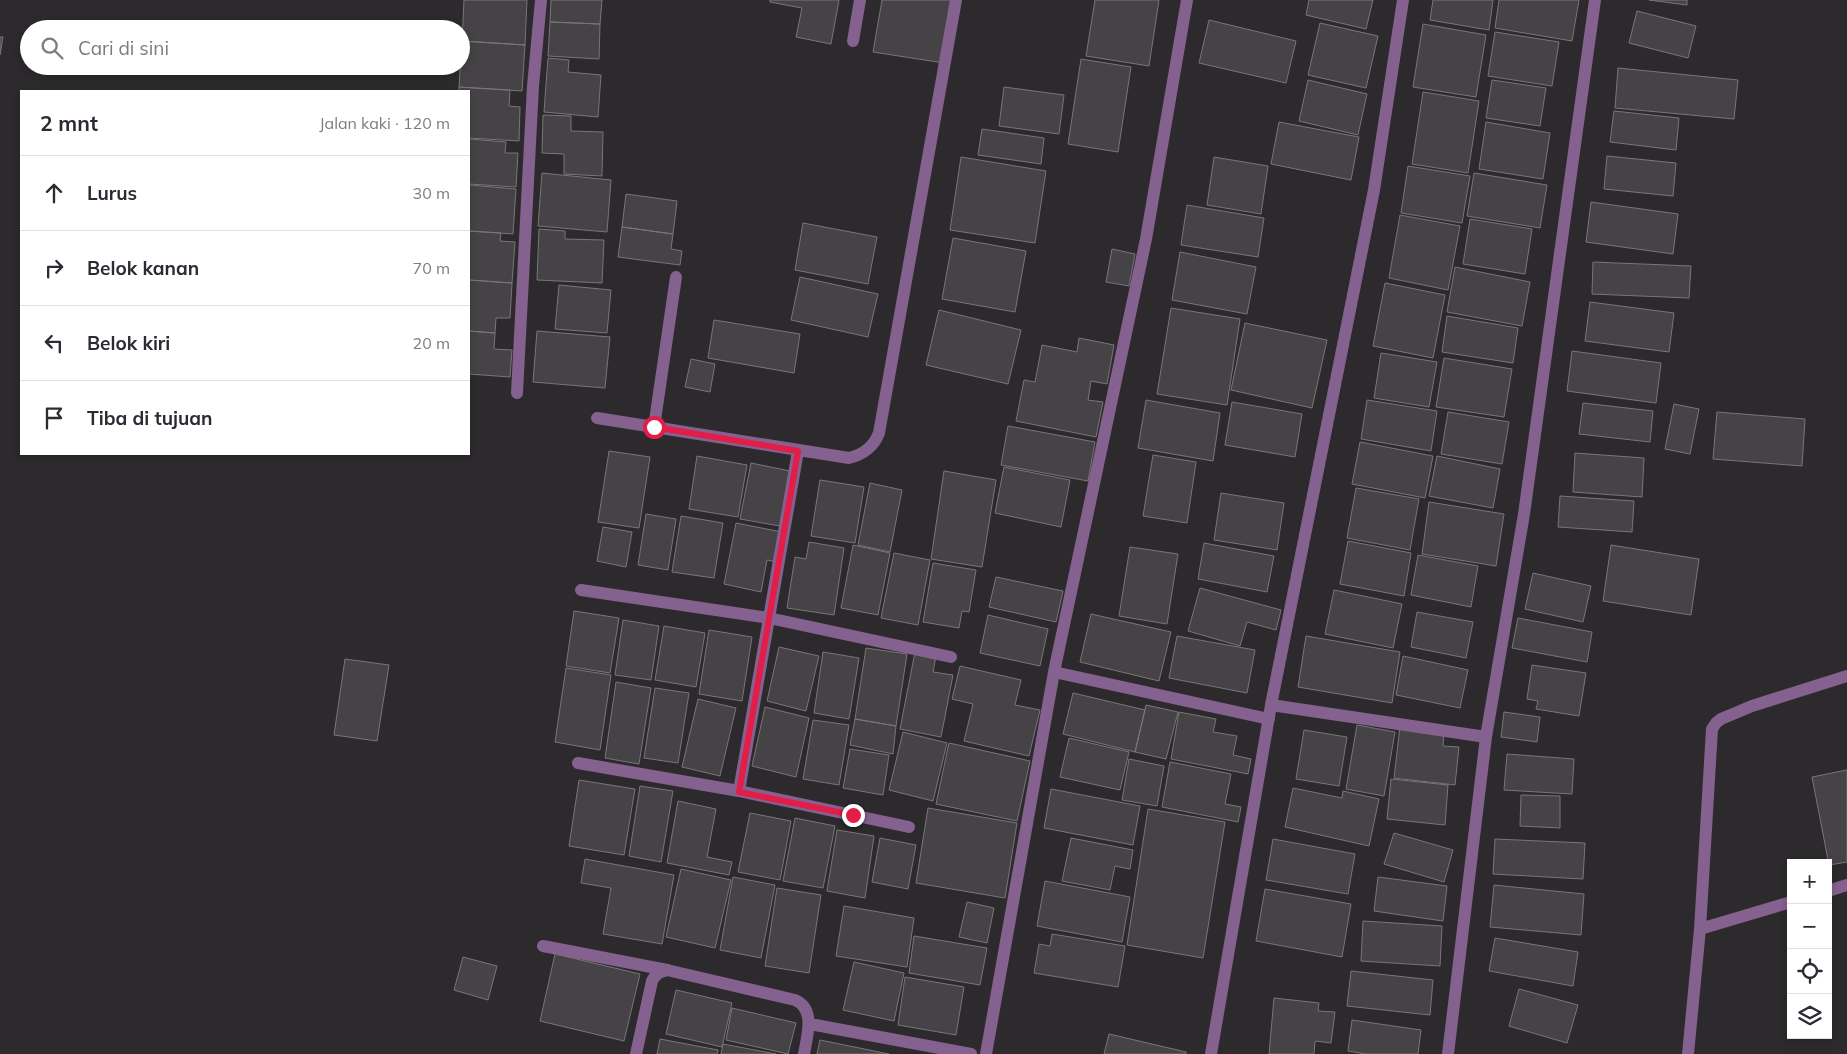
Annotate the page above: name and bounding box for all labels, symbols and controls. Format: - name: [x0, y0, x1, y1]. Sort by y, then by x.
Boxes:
- search box: [20, 20, 470, 75]
- icon: search: [38, 34, 66, 62]
- text: Cari di sini: [78, 36, 169, 60]
- text: 2 mnt: [40, 110, 98, 136]
- text: Jalan kaki · 120 m: [319, 113, 450, 133]
- icon: ahead: [40, 179, 68, 207]
- text: Lurus: [87, 181, 137, 205]
- text: 30 m: [413, 183, 450, 203]
- icon: right: [40, 254, 68, 282]
- text: Belok kanan: [87, 256, 199, 280]
- text: 70 m: [413, 258, 450, 278]
- icon: left: [40, 329, 68, 357]
- text: Belok kiri: [87, 331, 170, 355]
- text: 20 m: [413, 333, 450, 353]
- icon: arrive: [40, 404, 68, 432]
- text: Tiba di tujuan: [87, 406, 212, 430]
- route start: [643, 416, 666, 439]
- route end: [842, 804, 865, 827]
- map controls: [1787, 859, 1832, 1039]
- button: +: [1787, 859, 1832, 904]
- button: −: [1787, 904, 1832, 949]
- button: locate: [1787, 949, 1832, 994]
- button: layers: [1787, 994, 1832, 1039]

